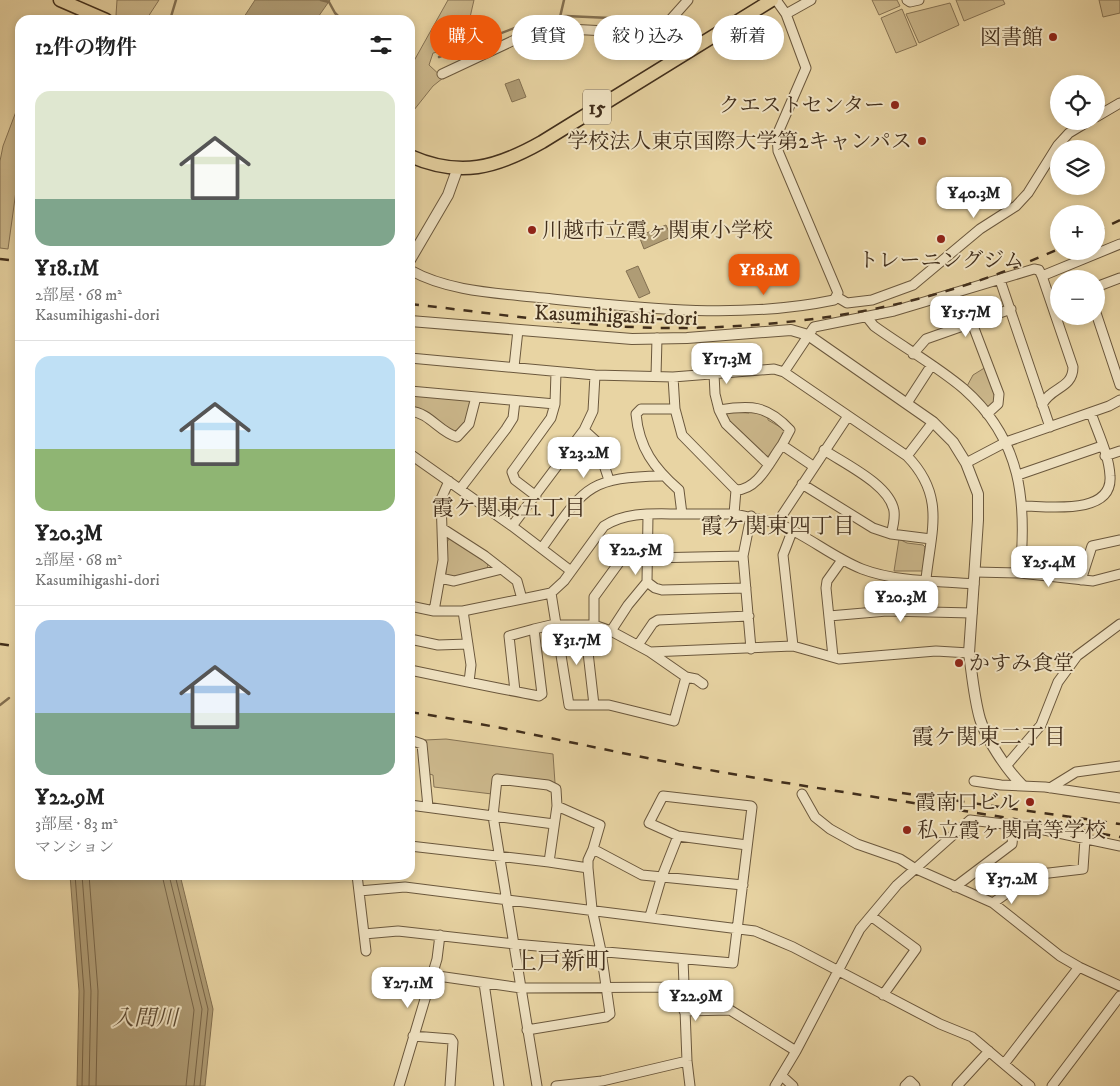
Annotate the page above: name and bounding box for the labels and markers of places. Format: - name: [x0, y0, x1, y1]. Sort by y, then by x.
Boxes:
- place label: 図書館: [980, 25, 1043, 51]
- marker: 図書館: [1047, 31, 1059, 43]
- place label: クエストセンター: [719, 93, 885, 119]
- marker: クエストセンター: [889, 99, 901, 111]
- place label: 学校法人東京国際大学第2キャンパス: [567, 129, 912, 155]
- marker: 学校法人東京国際大学第2キャンパス: [916, 135, 928, 147]
- pin: ¥40.3M: [933, 176, 1015, 219]
- place label: 川越市立霞ヶ関東小学校: [542, 218, 773, 244]
- marker: 川越市立霞ヶ関東小学校: [526, 224, 538, 236]
- marker: トレーニングジム: [935, 233, 947, 245]
- place label: トレーニングジム: [858, 248, 1024, 274]
- pin: ¥18.1M: [723, 254, 805, 296]
- pin: ¥15.7M: [925, 296, 1007, 338]
- pin: ¥17.3M: [686, 342, 768, 385]
- pin: ¥23.2M: [543, 436, 625, 479]
- pin: ¥22.5M: [595, 534, 677, 576]
- pin: ¥25.4M: [1008, 546, 1090, 588]
- pin: ¥20.3M: [860, 580, 942, 623]
- pin: ¥31.7M: [536, 624, 618, 666]
- place label: かすみ食堂: [969, 651, 1074, 677]
- marker: かすみ食堂: [953, 657, 965, 669]
- place label: 霞南口ビル: [915, 790, 1020, 816]
- marker: 霞南口ビル: [1024, 796, 1036, 808]
- place label: 私立霞ヶ関高等学校: [917, 818, 1106, 844]
- marker: 私立霞ヶ関高等学校: [901, 824, 913, 836]
- pin: ¥37.2M: [971, 862, 1053, 905]
- pin: ¥27.1M: [367, 966, 449, 1009]
- pin: ¥22.9M: [655, 980, 737, 1022]

